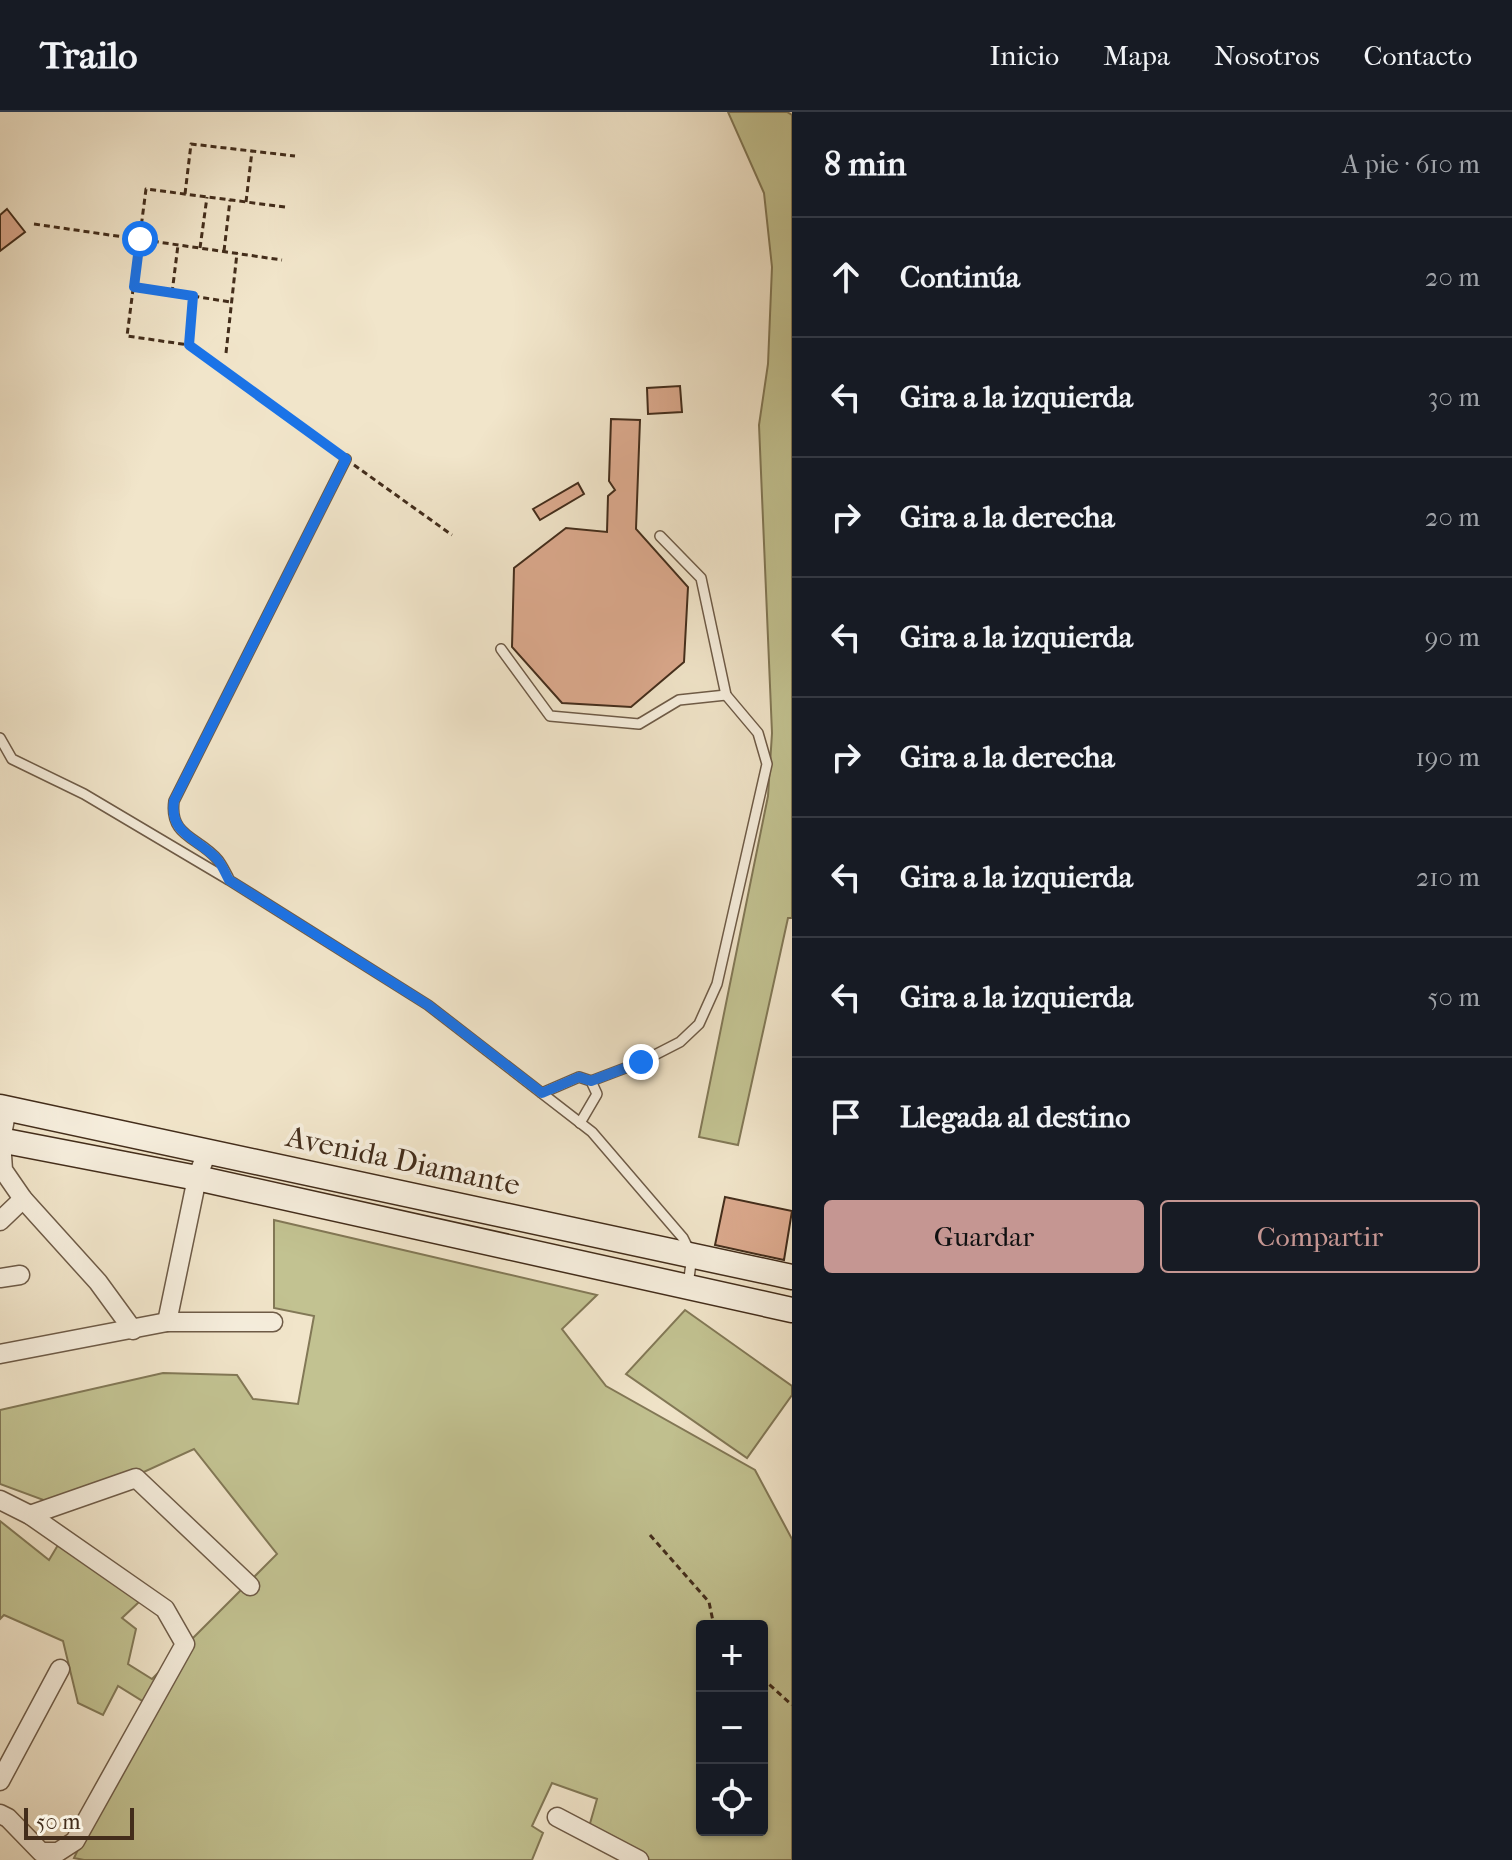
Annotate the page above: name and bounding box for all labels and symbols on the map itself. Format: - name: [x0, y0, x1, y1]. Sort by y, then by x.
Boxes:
- route start: [122, 221, 158, 257]
- route end: [623, 1044, 659, 1080]
- street label: Avenida Diamante: [282, 1119, 523, 1203]
- scale bar: [24, 1804, 134, 1840]

